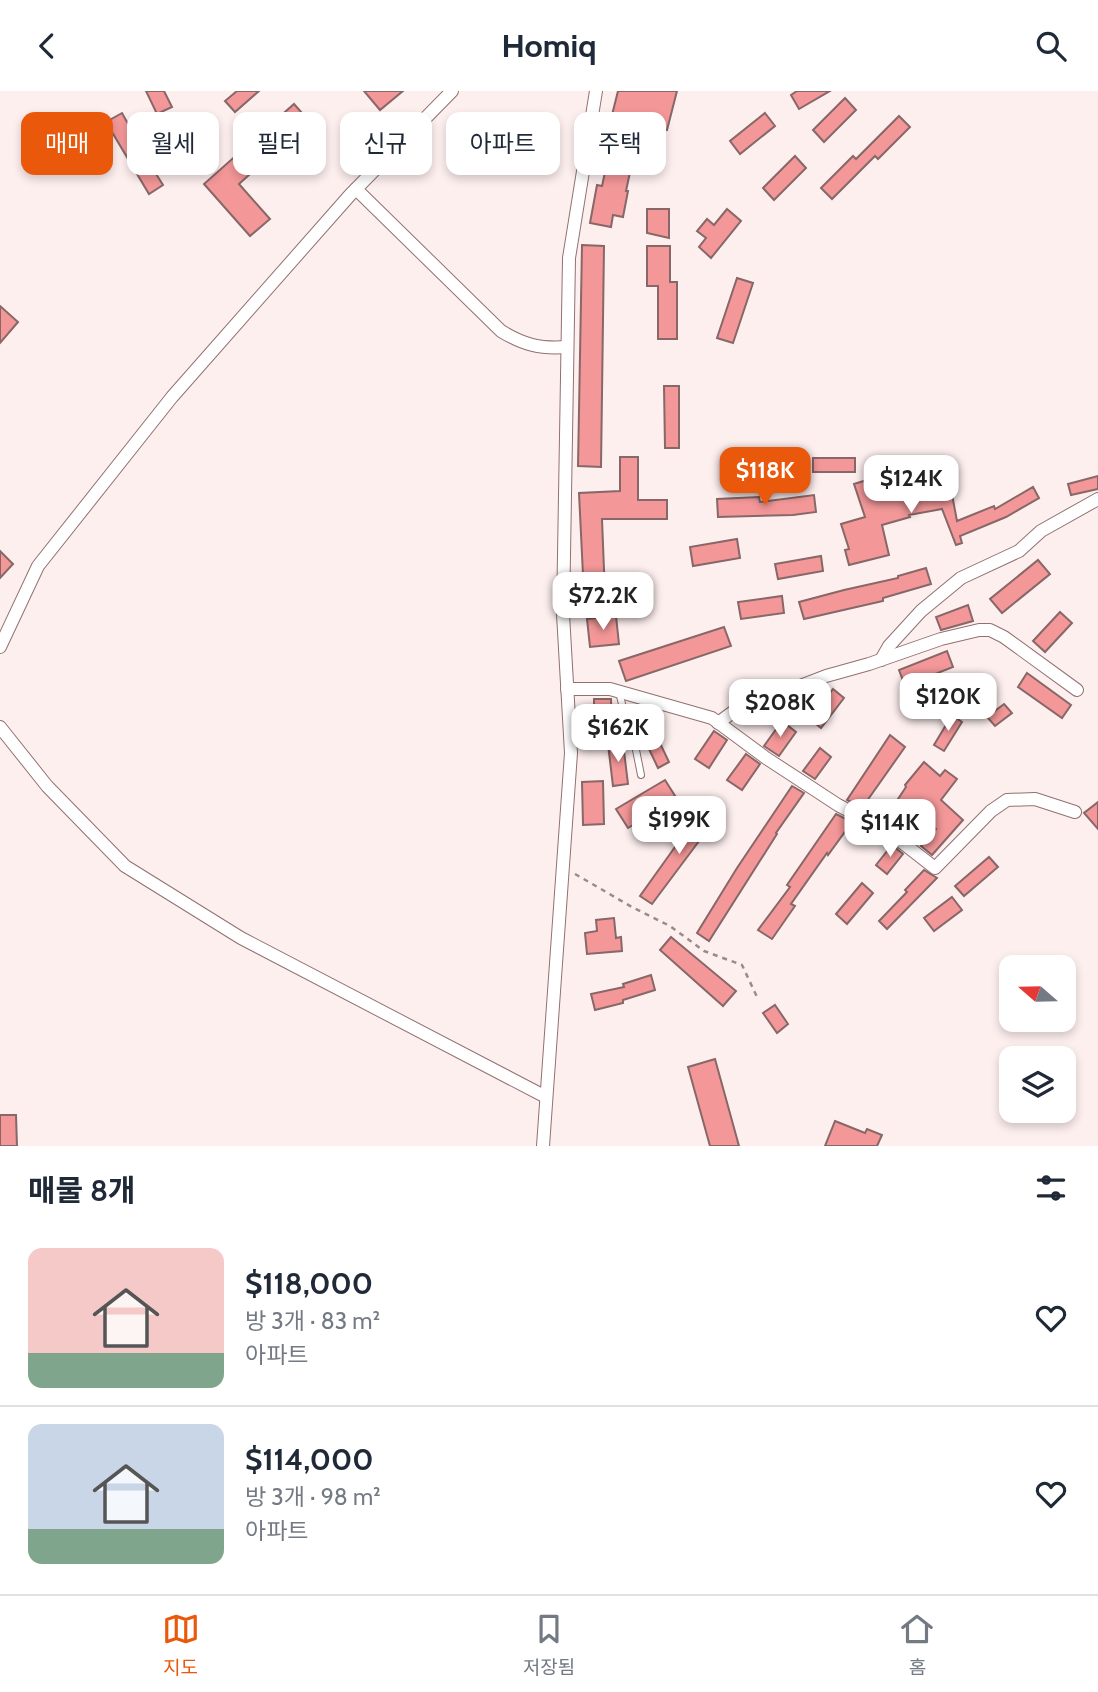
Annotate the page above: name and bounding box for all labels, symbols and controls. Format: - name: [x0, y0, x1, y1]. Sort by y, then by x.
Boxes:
- text: Homiq: [502, 26, 596, 65]
- icon: back: [28, 27, 66, 65]
- icon: search: [1032, 27, 1070, 65]
- chip: 매매: [21, 112, 113, 175]
- chip: 월세: [127, 112, 219, 175]
- chip: 필터: [233, 112, 326, 175]
- chip: 신규: [340, 112, 432, 175]
- chip: 아파트: [446, 112, 560, 175]
- chip: 주택: [574, 112, 666, 175]
- pin: $118K: [716, 447, 814, 507]
- pin: $124K: [862, 455, 960, 515]
- text: $118K: [736, 456, 794, 484]
- text: $124K: [880, 464, 942, 492]
- pin: $72.2K: [546, 573, 660, 632]
- text: $72.2K: [569, 581, 637, 609]
- pin: $120K: [899, 673, 997, 733]
- pin: $208K: [731, 679, 829, 739]
- text: $120K: [916, 682, 980, 710]
- text: $208K: [745, 688, 815, 716]
- pin: $162K: [569, 705, 667, 764]
- text: $162K: [587, 713, 649, 741]
- pin: $199K: [630, 797, 728, 856]
- pin: $114K: [841, 799, 939, 859]
- text: $199K: [648, 805, 710, 833]
- text: $114K: [860, 808, 920, 836]
- north arrow: [999, 955, 1076, 1033]
- map controls: [999, 955, 1076, 1123]
- button: layers: [999, 1046, 1076, 1123]
- icon: filters: [1032, 1169, 1070, 1207]
- text: 매물 8개: [28, 1172, 136, 1209]
- text: $118,000: [245, 1265, 373, 1302]
- icon: home: [84, 1276, 168, 1360]
- icon: heart: [1032, 1299, 1070, 1337]
- text: 방 3개 · 83 m²: [245, 1307, 380, 1335]
- text: 아파트: [245, 1341, 308, 1369]
- text: $114,000: [245, 1441, 373, 1478]
- icon: home: [84, 1452, 168, 1536]
- icon: heart: [1032, 1475, 1070, 1513]
- text: 방 3개 · 98 m²: [245, 1483, 381, 1511]
- text: 아파트: [245, 1517, 308, 1545]
- tab: 지도: [162, 1610, 200, 1679]
- tab: 저장됨: [523, 1610, 575, 1679]
- tab: 홈: [898, 1610, 936, 1679]

